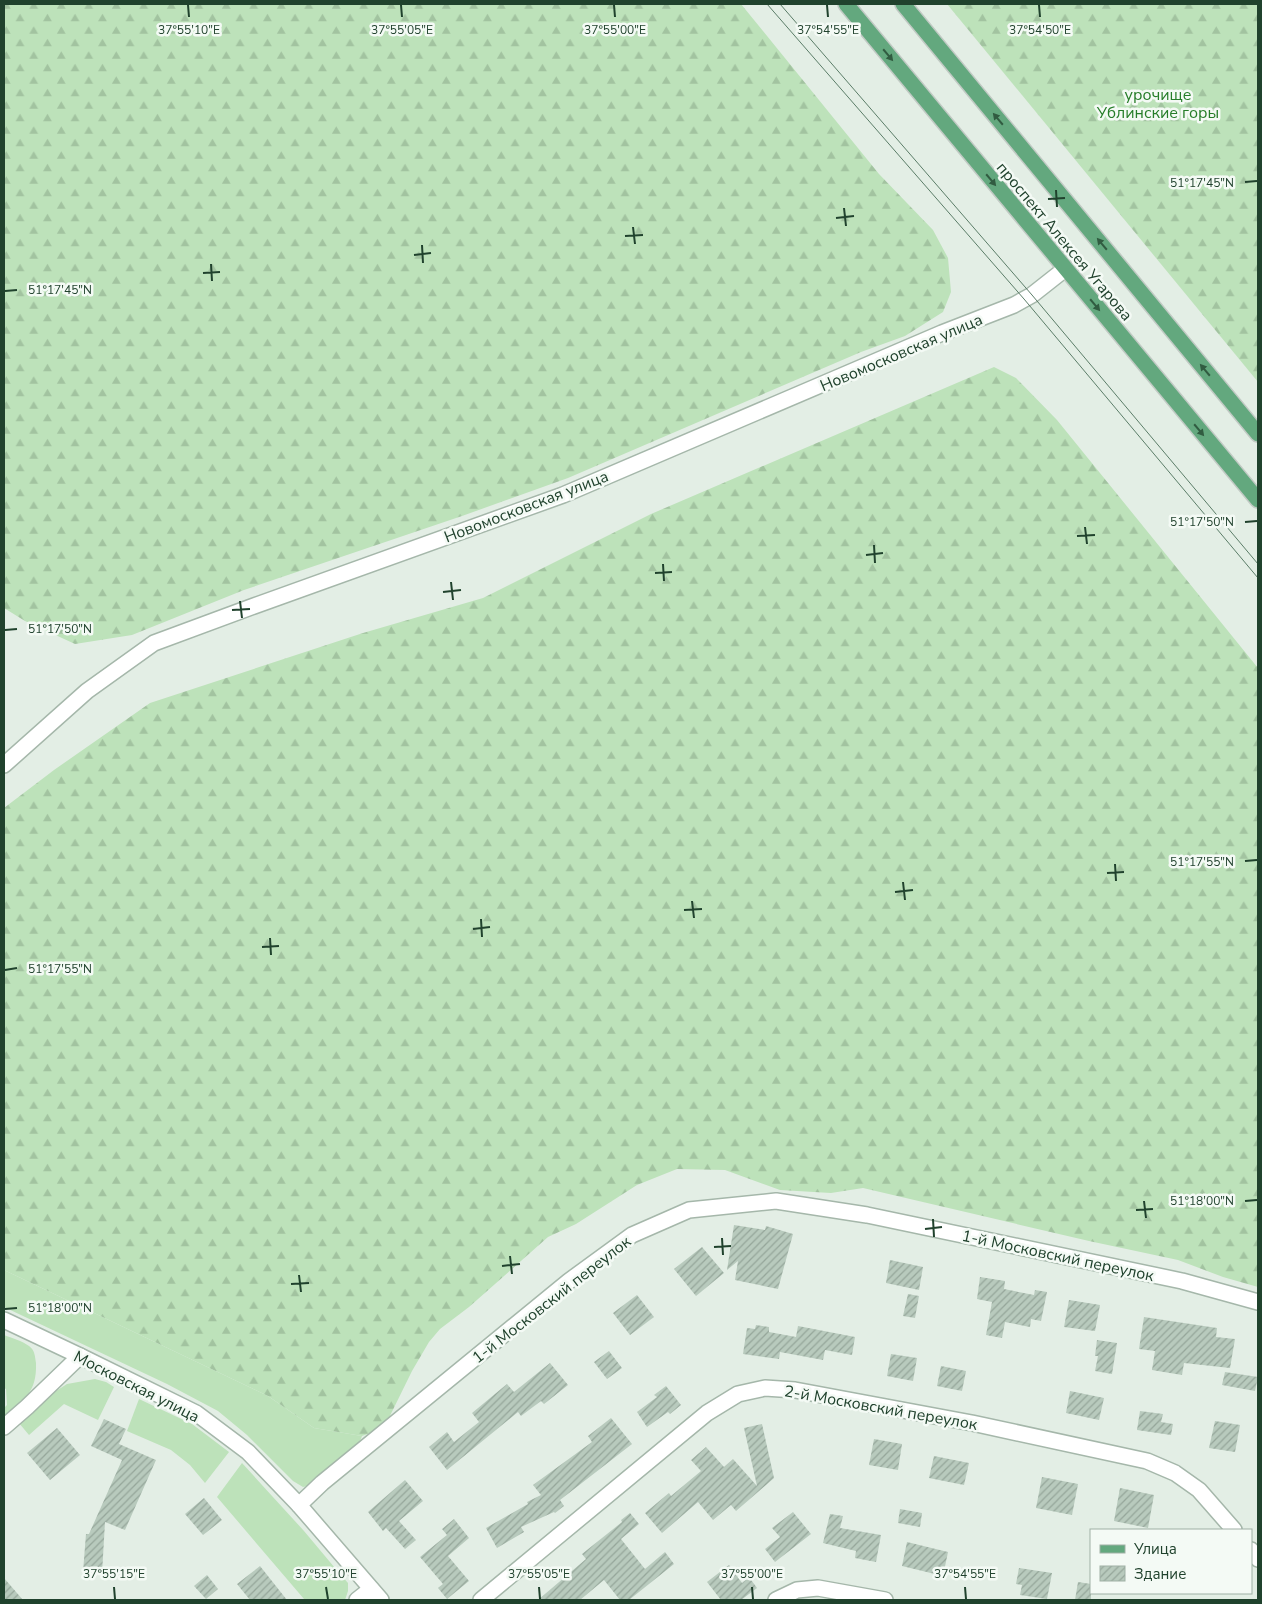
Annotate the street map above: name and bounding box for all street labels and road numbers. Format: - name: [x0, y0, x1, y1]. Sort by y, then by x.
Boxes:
- street label: проспект Алексея Угарова: [991, 158, 1137, 326]
- street label: Новомосковская улица: [817, 309, 986, 397]
- street label: Новомосковская улица: [441, 465, 612, 548]
- street label: 1-й Московский переулок: [960, 1225, 1156, 1287]
- street label: 1-й Московский переулок: [468, 1230, 636, 1369]
- street label: Московская улица: [70, 1346, 203, 1428]
- street label: 2-й Московский переулок: [783, 1380, 980, 1436]

